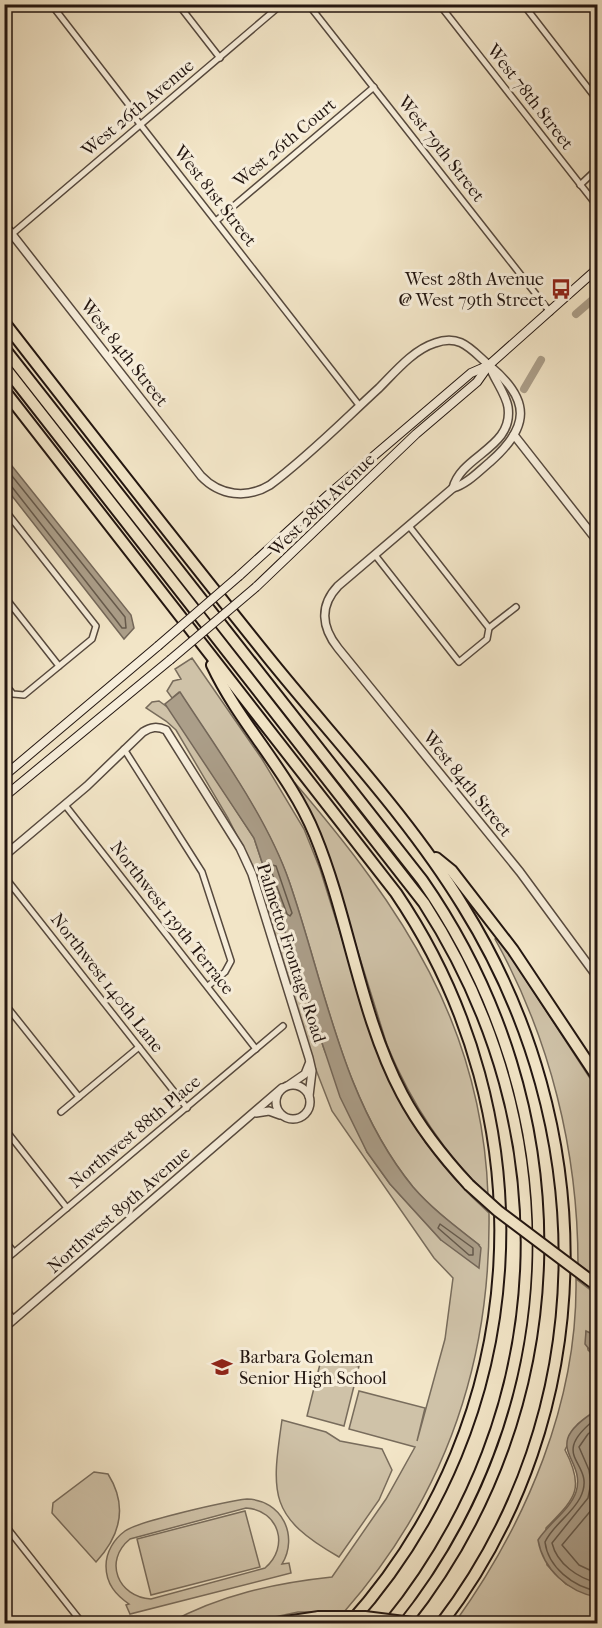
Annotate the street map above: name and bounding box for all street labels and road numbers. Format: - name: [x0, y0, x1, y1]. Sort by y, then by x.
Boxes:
- street label: West 78th Street: [482, 39, 578, 154]
- street label: West 26th Avenue: [77, 55, 198, 162]
- street label: West 79th Street: [393, 91, 489, 206]
- street label: West 26th Court: [229, 94, 341, 193]
- street label: West 81st Street: [168, 141, 261, 251]
- street label: West 84th Street: [75, 295, 173, 411]
- street label: West 28th Avenue: [264, 449, 379, 562]
- street label: West 84th Street: [417, 726, 516, 841]
- street label: Northwest 139th Terrace: [106, 837, 238, 999]
- street label: Palmetto Frontage Road: [252, 861, 330, 1046]
- street label: Northwest 140th Lane: [46, 909, 168, 1057]
- street label: Northwest 88th Place: [65, 1071, 205, 1193]
- street label: Northwest 89th Avenue: [43, 1142, 195, 1278]

